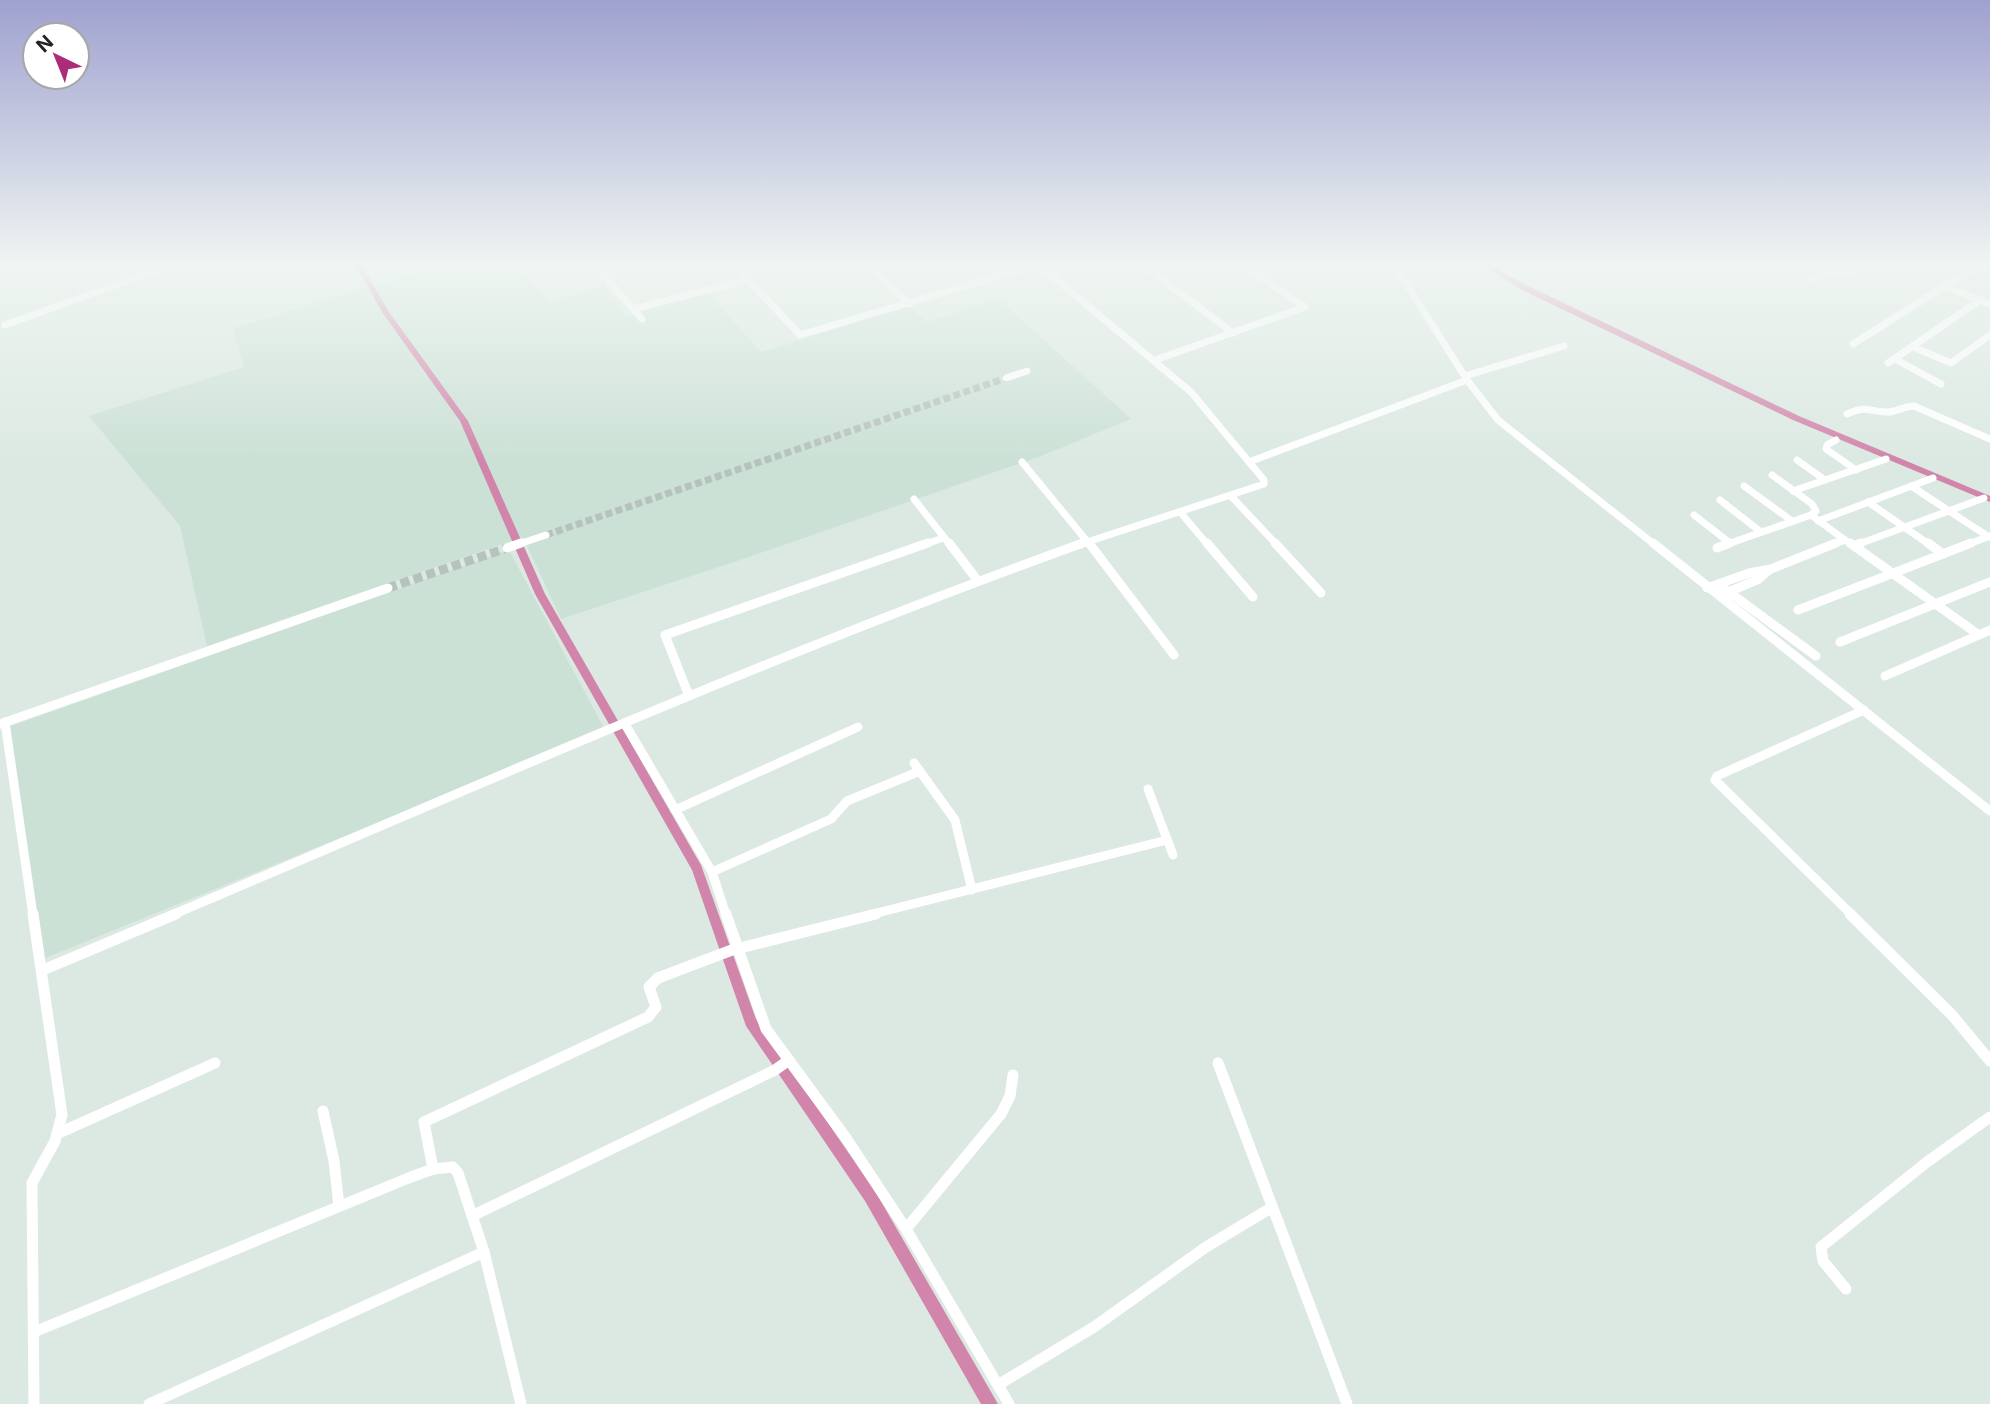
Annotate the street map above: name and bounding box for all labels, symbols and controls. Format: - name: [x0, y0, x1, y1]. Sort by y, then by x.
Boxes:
- north arrow: [21, 21, 91, 91]
- text: N: [32, 31, 58, 57]

